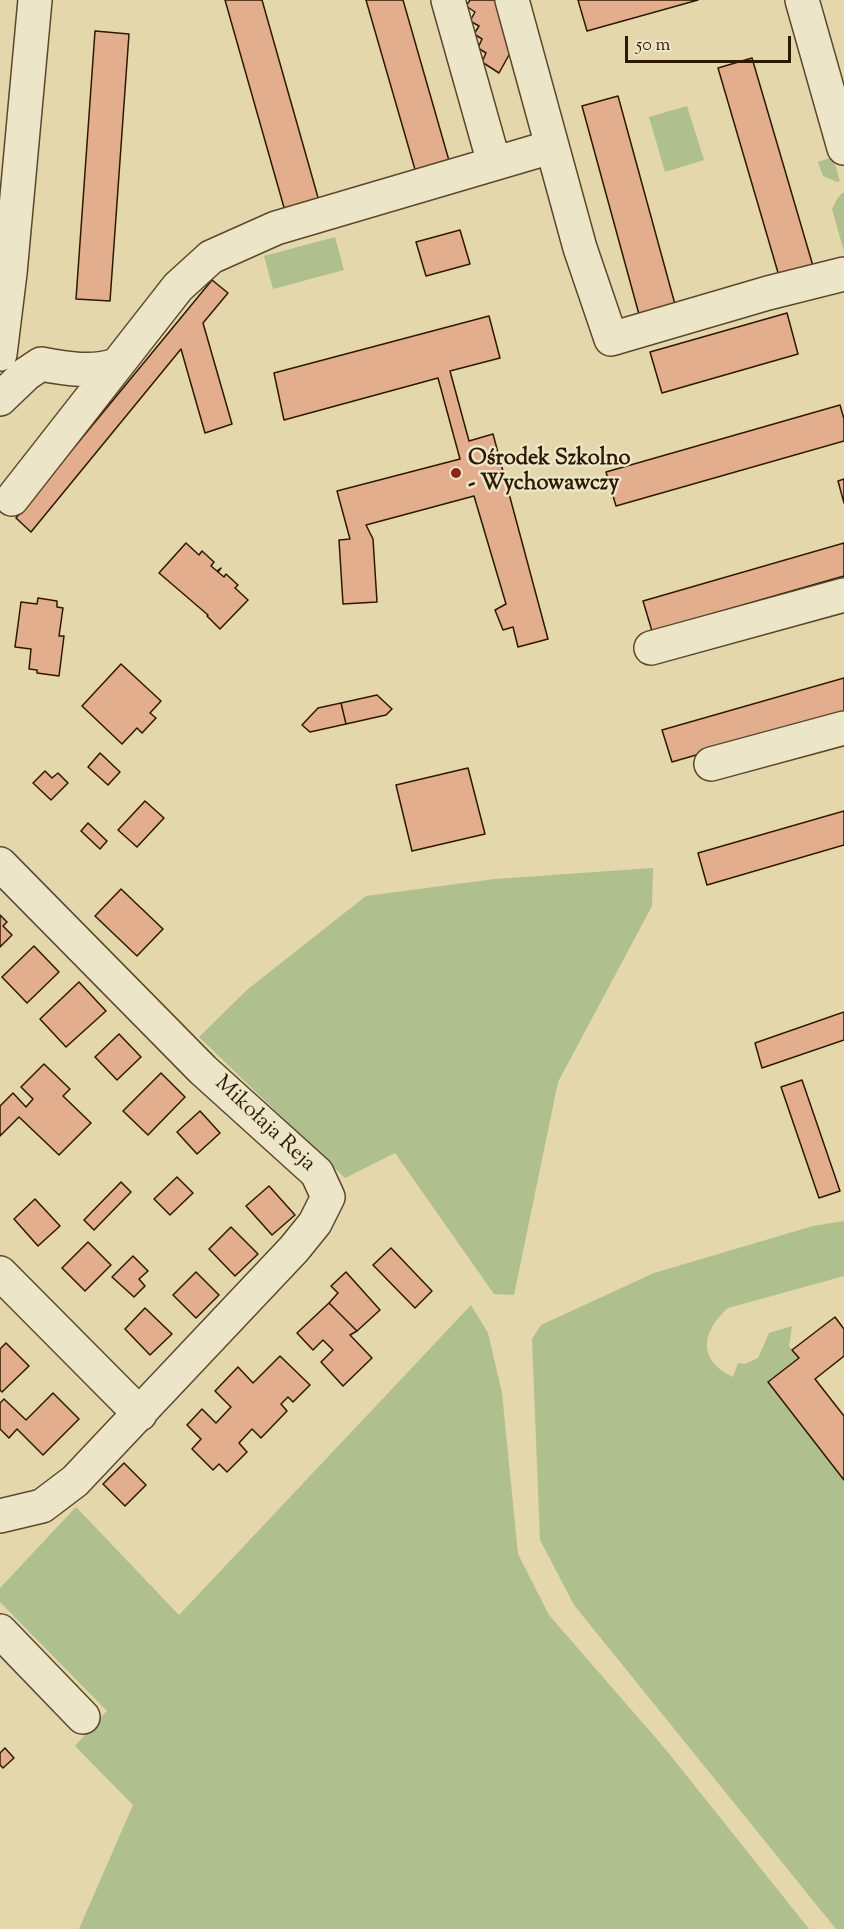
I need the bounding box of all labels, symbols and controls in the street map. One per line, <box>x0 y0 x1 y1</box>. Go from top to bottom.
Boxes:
scale bar <box>628 24 794 62</box>
text: 50 m <box>636 33 670 59</box>
place label: Ośrodek Szkolno - Wychowawczy <box>468 447 631 499</box>
marker: Ośrodek Szkolno - Wychowawczy <box>449 466 463 480</box>
street label: Mikołaja Reja <box>208 1072 320 1178</box>

